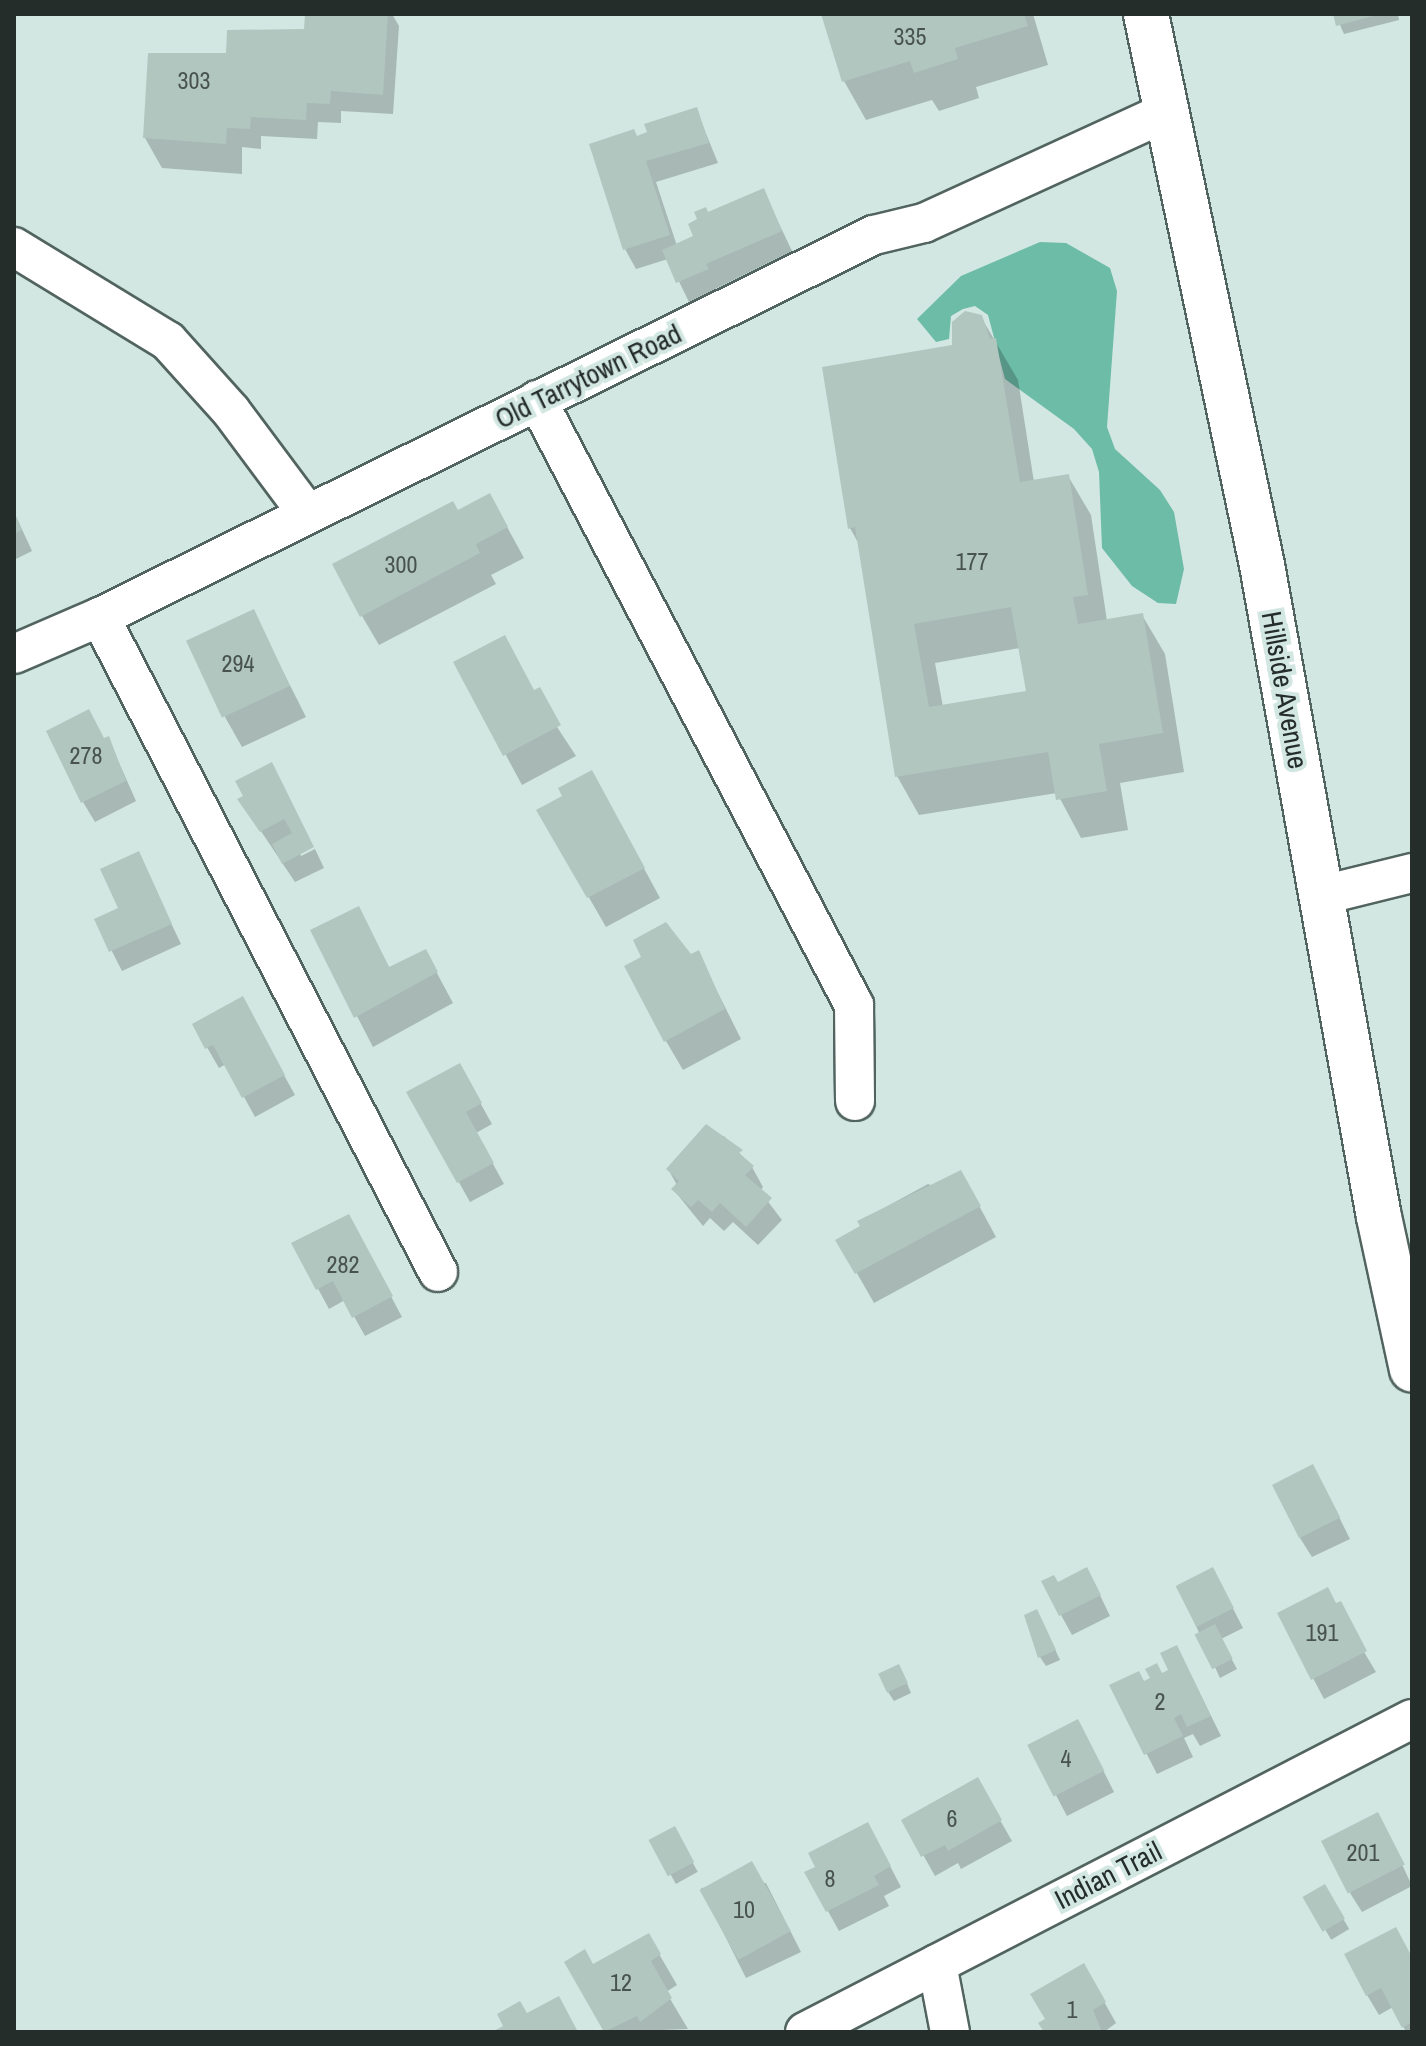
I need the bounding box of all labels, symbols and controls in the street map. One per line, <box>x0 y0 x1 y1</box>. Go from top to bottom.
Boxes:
house number: 335 <box>894 23 926 51</box>
house number: 303 <box>178 67 210 95</box>
street label: Old Tarrytown Road <box>489 316 687 436</box>
house number: 177 <box>956 548 988 576</box>
house number: 300 <box>385 551 417 579</box>
street label: Hillside Avenue <box>1255 608 1315 772</box>
house number: 294 <box>222 650 254 678</box>
house number: 278 <box>70 742 102 770</box>
house number: 282 <box>327 1251 359 1279</box>
house number: 191 <box>1306 1619 1338 1647</box>
house number: 2 <box>1155 1688 1165 1716</box>
house number: 4 <box>1061 1745 1071 1773</box>
house number: 6 <box>947 1805 957 1833</box>
street label: Indian Trail <box>1049 1834 1167 1916</box>
house number: 201 <box>1347 1839 1379 1867</box>
house number: 8 <box>825 1865 835 1893</box>
house number: 10 <box>733 1896 755 1924</box>
house number: 12 <box>610 1969 632 1997</box>
house number: 1 <box>1067 1996 1077 2024</box>

